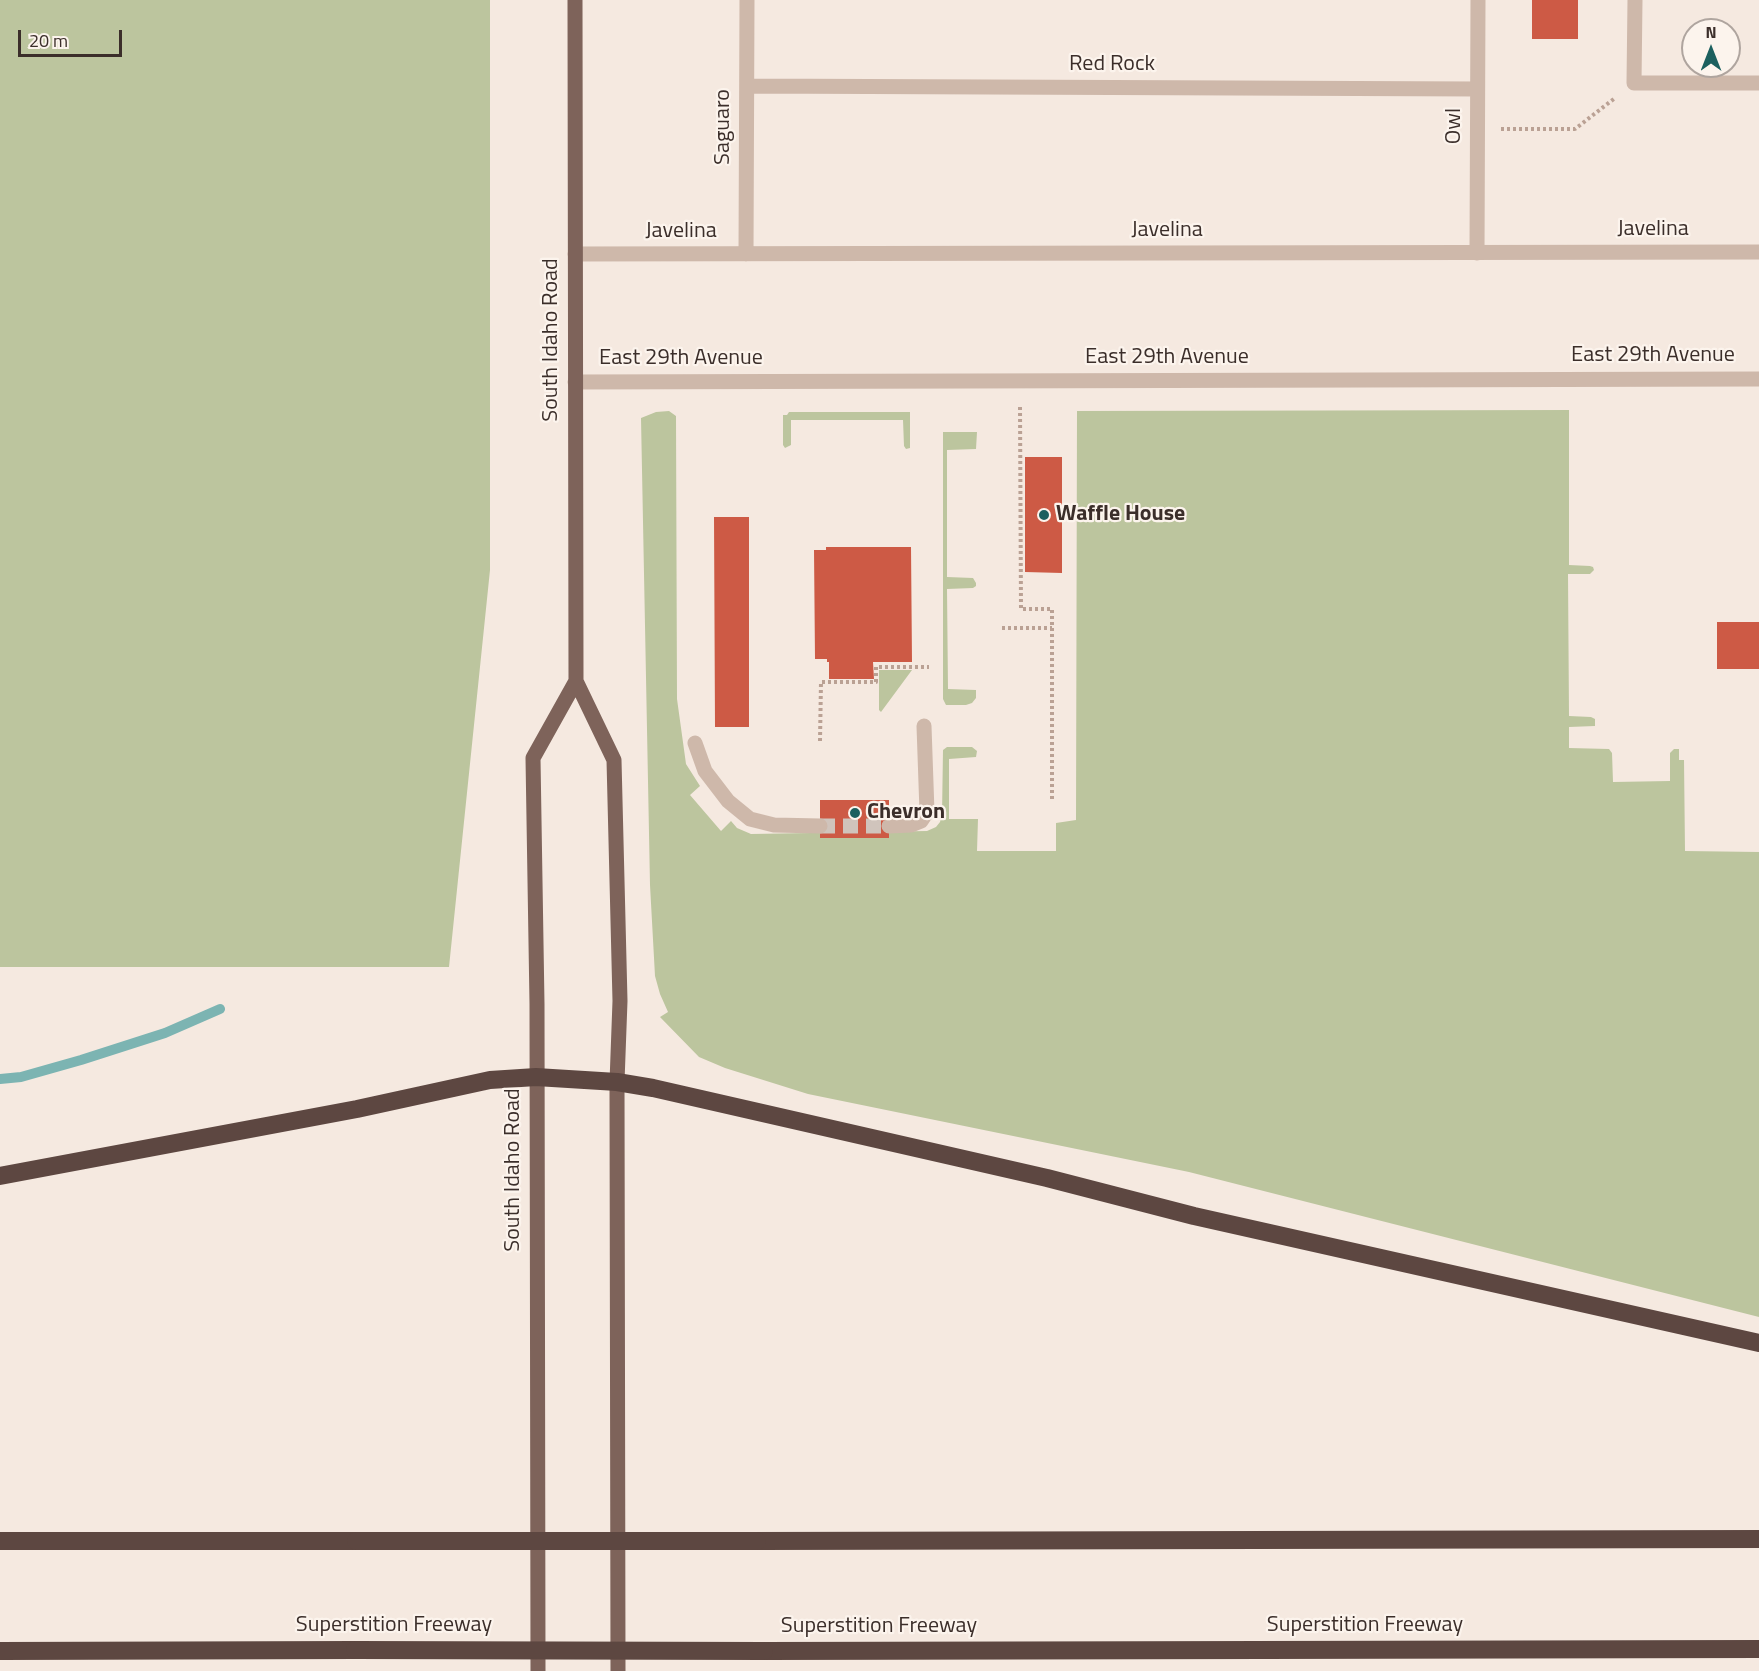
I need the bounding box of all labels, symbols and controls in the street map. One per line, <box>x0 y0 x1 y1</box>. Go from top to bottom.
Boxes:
scale bar <box>21 18 124 56</box>
north arrow <box>1681 18 1741 78</box>
text: N <box>1705 20 1717 44</box>
text: 20 m <box>29 27 68 54</box>
street label: Red Rock <box>1069 52 1155 78</box>
street label: Saguaro <box>711 89 737 165</box>
street label: Owl <box>1442 108 1468 144</box>
street label: Javelina <box>1617 217 1689 243</box>
street label: Javelina <box>1131 218 1203 244</box>
street label: Javelina <box>645 219 717 245</box>
street label: South Idaho Road <box>539 258 565 422</box>
street label: East 29th Avenue <box>1571 343 1735 369</box>
street label: East 29th Avenue <box>1085 345 1249 371</box>
street label: East 29th Avenue <box>599 346 763 372</box>
place label: Waffle House <box>1056 502 1185 528</box>
marker: Waffle House <box>1037 508 1051 522</box>
place label: Chevron <box>867 800 945 826</box>
marker: Chevron <box>848 806 862 820</box>
street label: South Idaho Road <box>501 1088 527 1252</box>
street label: Superstition Freeway <box>296 1613 492 1639</box>
street label: Superstition Freeway <box>1267 1613 1463 1639</box>
street label: Superstition Freeway <box>781 1614 977 1640</box>

